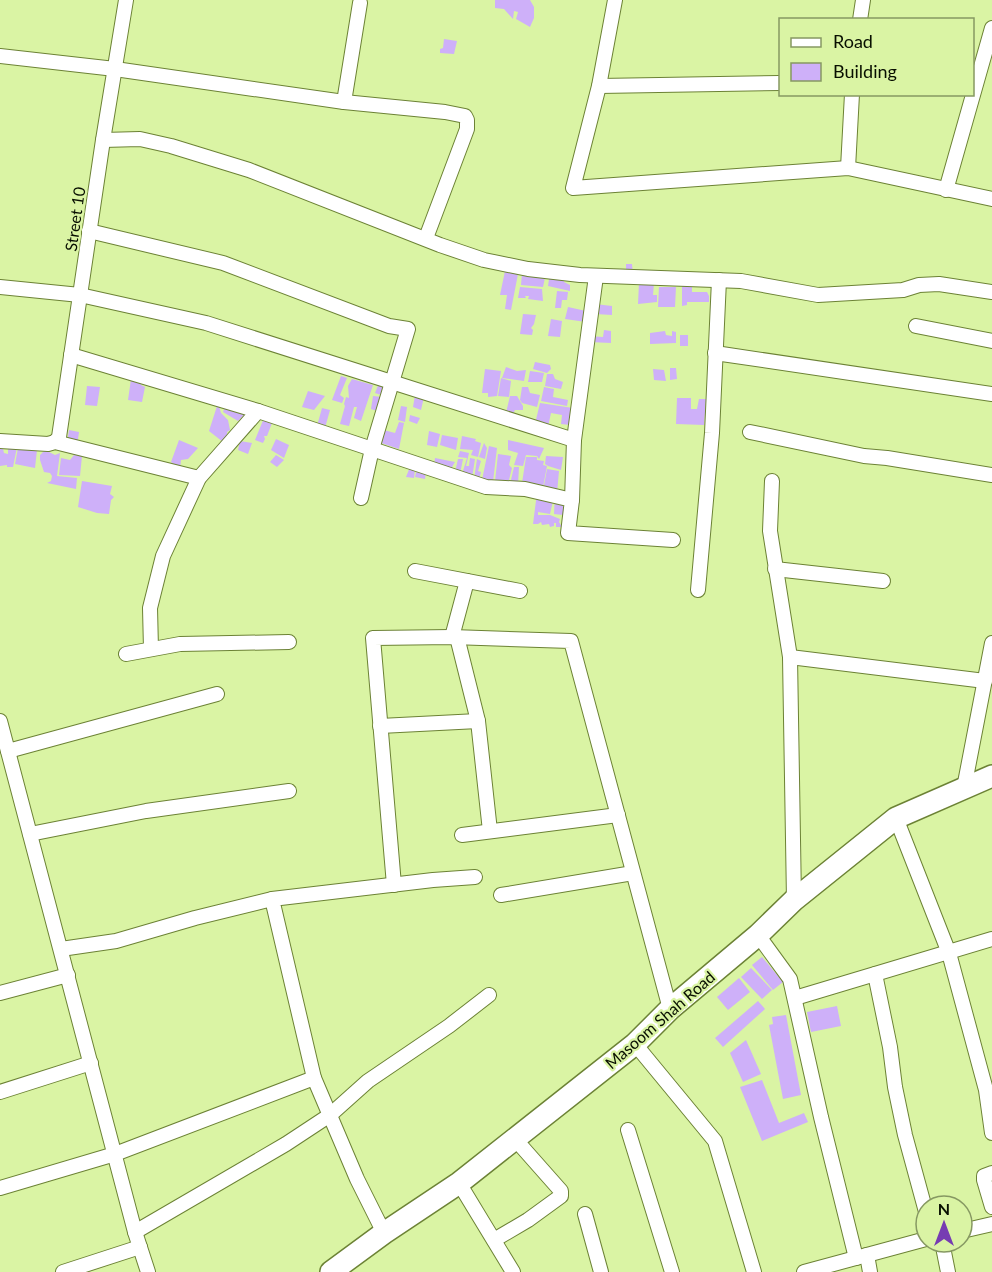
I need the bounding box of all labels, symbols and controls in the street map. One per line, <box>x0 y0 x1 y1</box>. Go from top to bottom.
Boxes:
legend <box>779 18 974 96</box>
text: Road <box>833 30 873 52</box>
text: Building <box>833 60 897 82</box>
street label: Street 10 <box>61 186 88 252</box>
street label: Masoom Shah Road <box>601 967 718 1072</box>
north arrow <box>914 1194 974 1254</box>
text: N <box>938 1199 950 1218</box>

